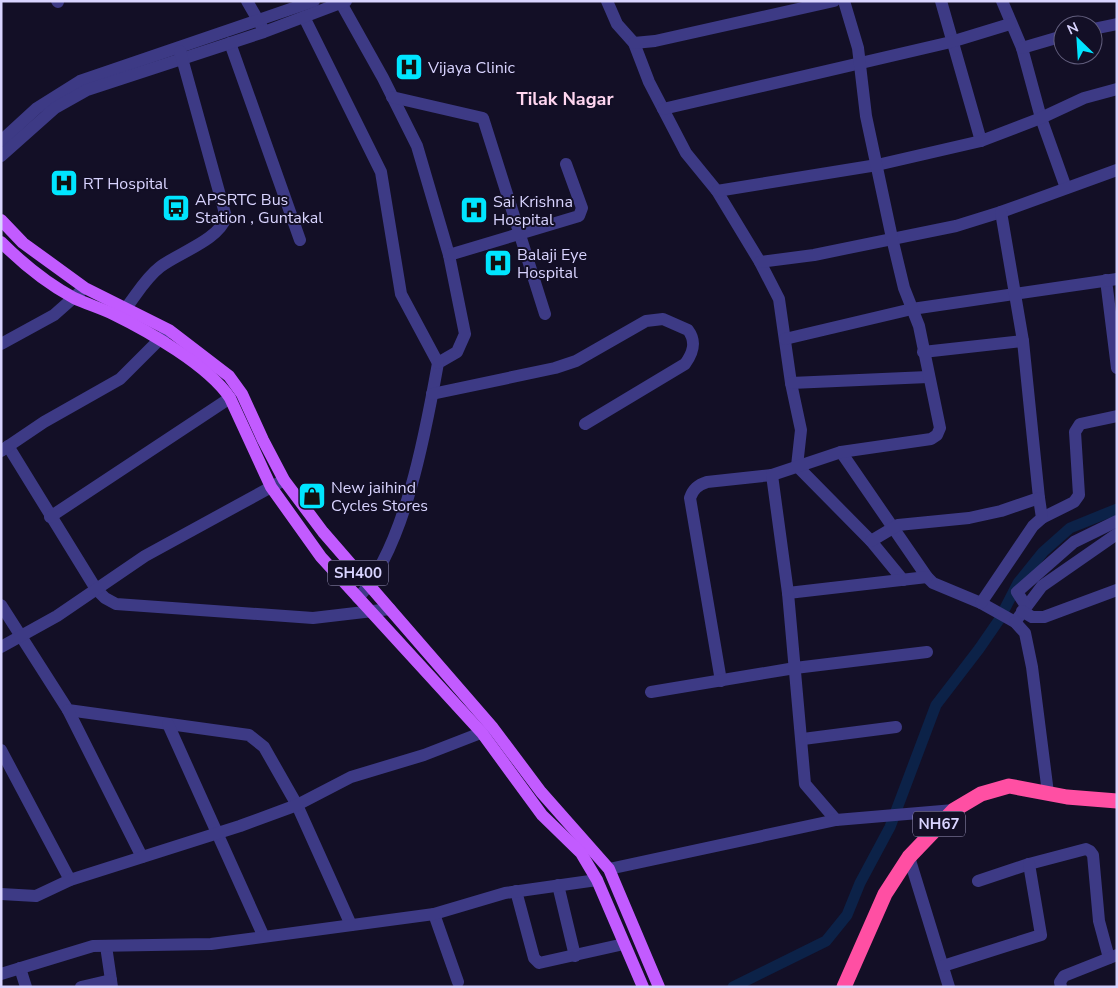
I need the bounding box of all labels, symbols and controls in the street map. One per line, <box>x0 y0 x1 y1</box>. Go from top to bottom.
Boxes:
north arrow <box>1053 15 1103 65</box>
text: N <box>1064 18 1081 39</box>
hospital icon: Vijaya Clinic <box>394 52 424 82</box>
place label: Vijaya Clinic <box>427 57 516 79</box>
district label: Tilak Nagar <box>517 87 613 111</box>
hospital icon: RT Hospital <box>49 168 79 198</box>
place label: RT Hospital <box>83 173 168 195</box>
place label: APSRTC Bus Station , Guntakal <box>195 189 323 229</box>
place label: Sai Krishna Hospital <box>493 191 573 231</box>
bus stop icon: APSRTC Bus Station , Guntakal <box>161 193 191 223</box>
hospital icon: Sai Krishna Hospital <box>459 195 489 225</box>
place label: Balaji Eye Hospital <box>517 244 587 284</box>
hospital icon: Balaji Eye Hospital <box>483 248 513 278</box>
place label: New jaihind Cycles Stores <box>331 477 428 517</box>
shop icon: New jaihind Cycles Stores <box>297 481 327 511</box>
road number: SH400 <box>328 560 388 586</box>
road number: NH67 <box>913 812 965 836</box>

